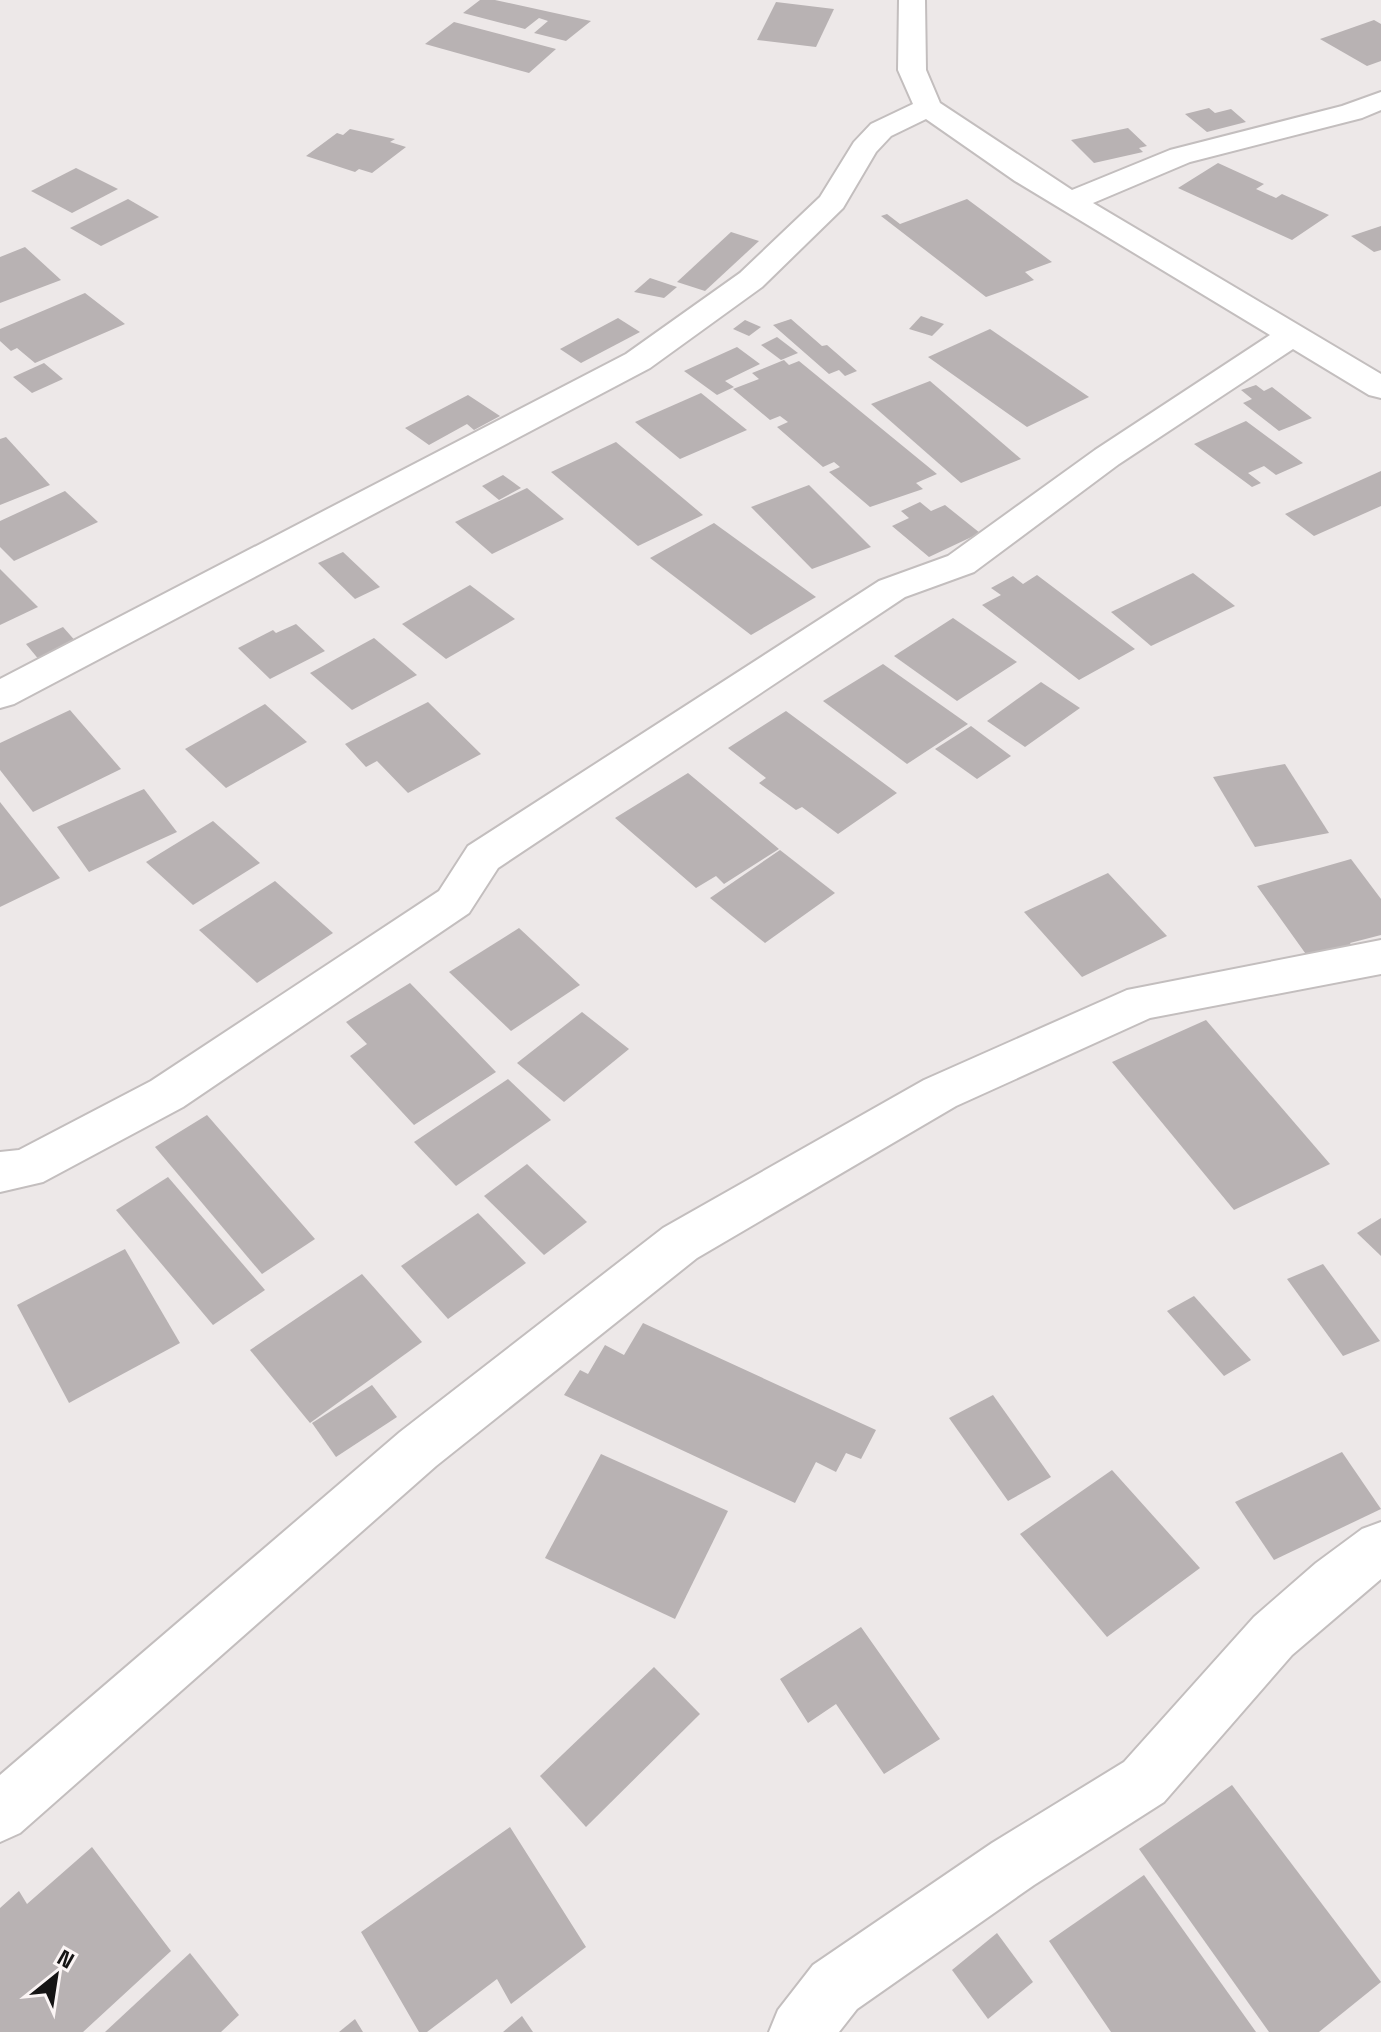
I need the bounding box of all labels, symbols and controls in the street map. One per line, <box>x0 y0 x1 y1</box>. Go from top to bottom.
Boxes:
north arrow <box>16 1936 96 2016</box>
text: N <box>53 1943 79 1974</box>

